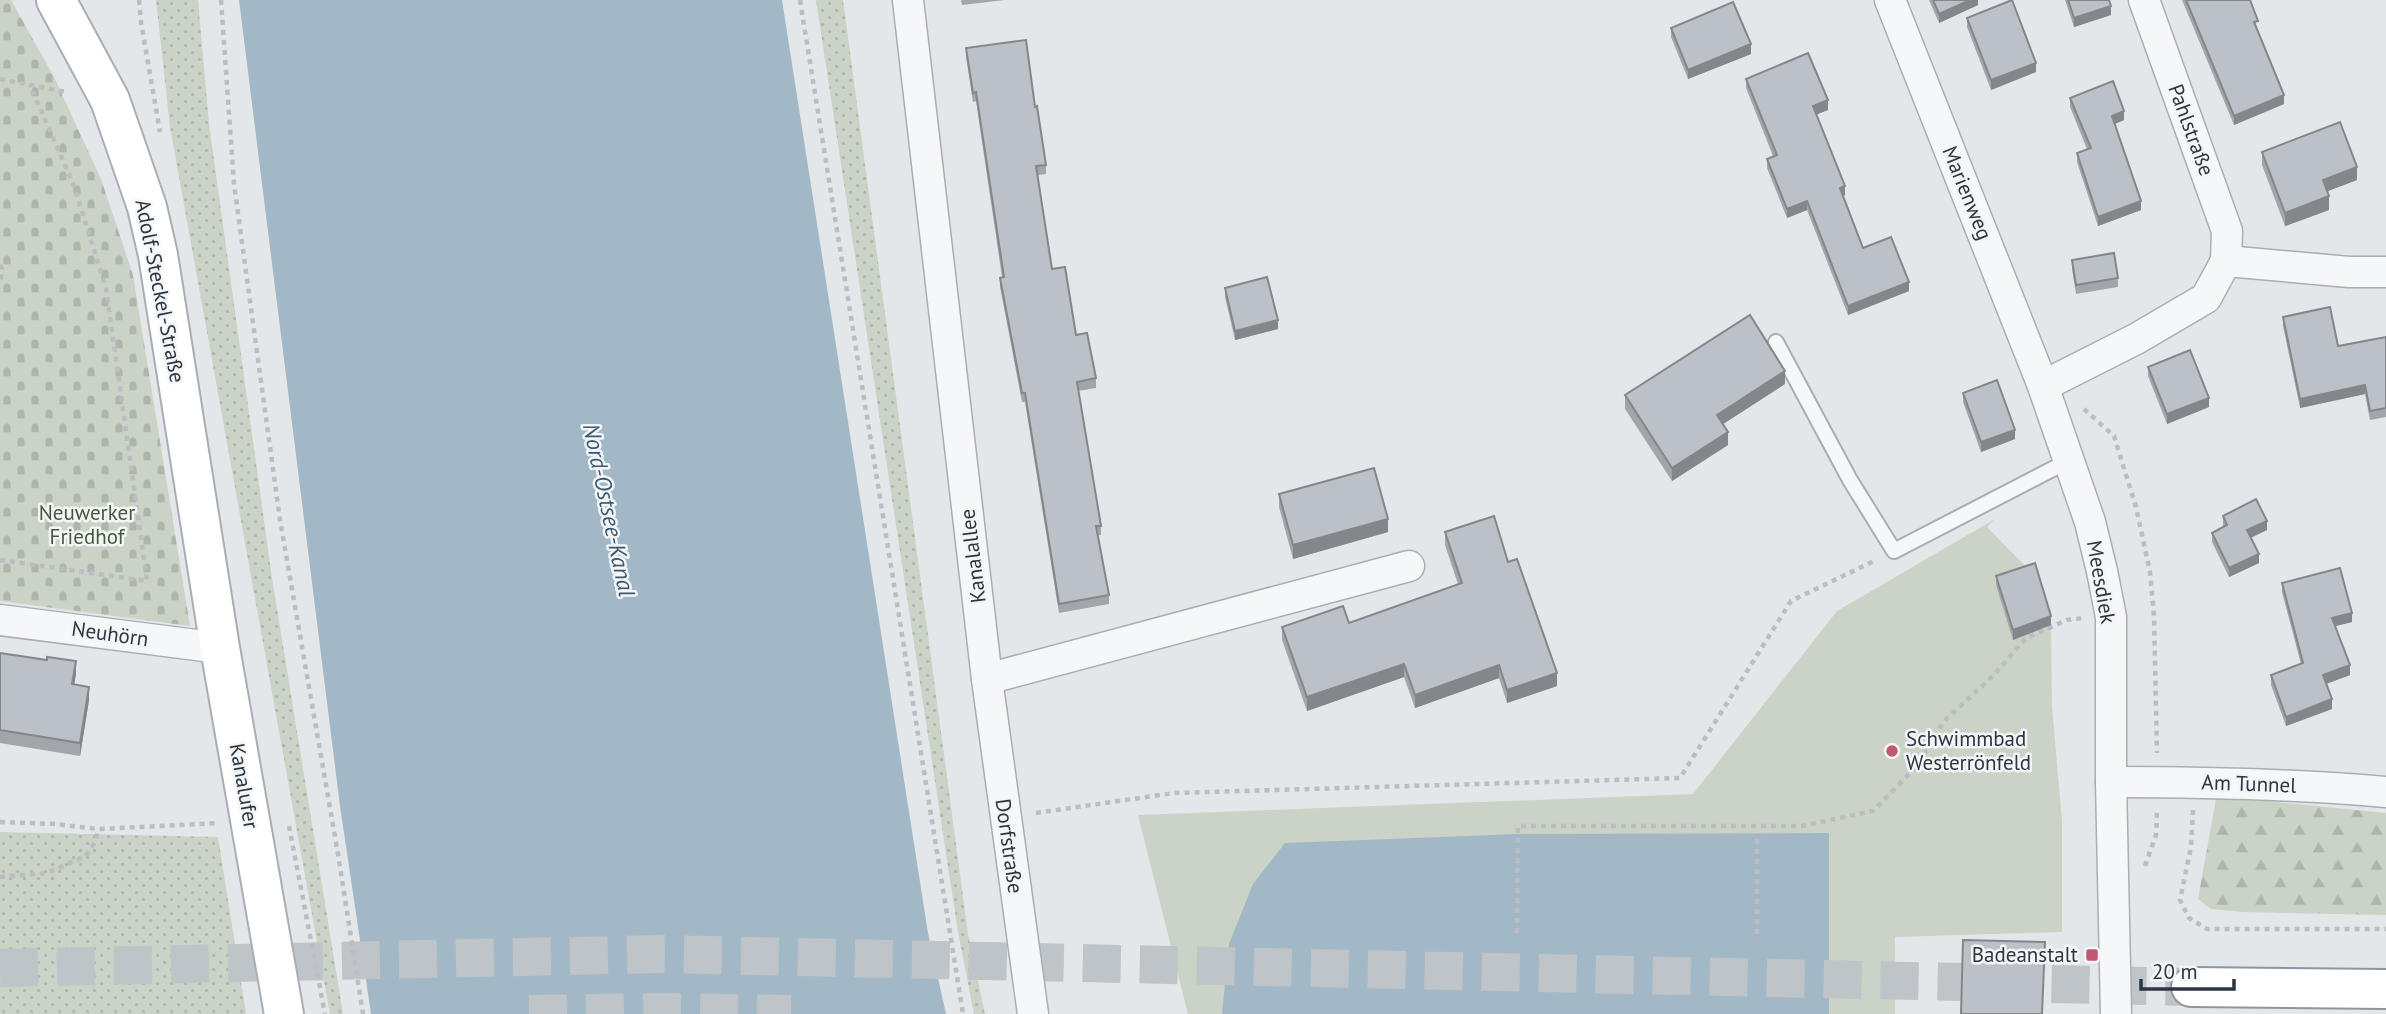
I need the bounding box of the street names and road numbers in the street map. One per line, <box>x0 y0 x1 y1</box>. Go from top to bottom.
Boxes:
street label: Pahlstraße <box>2162 80 2221 179</box>
street label: Marienweg <box>1936 142 1999 244</box>
street label: Adolf-Steckel-Straße <box>129 197 192 385</box>
street label: Kanalallee <box>953 508 992 605</box>
street label: Meesdiek <box>2081 538 2122 626</box>
street label: Neuhörn <box>70 615 150 652</box>
street label: Kanalufer <box>224 741 265 831</box>
street label: Am Tunnel <box>2201 768 2297 799</box>
street label: Dorfstraße <box>989 797 1030 895</box>

